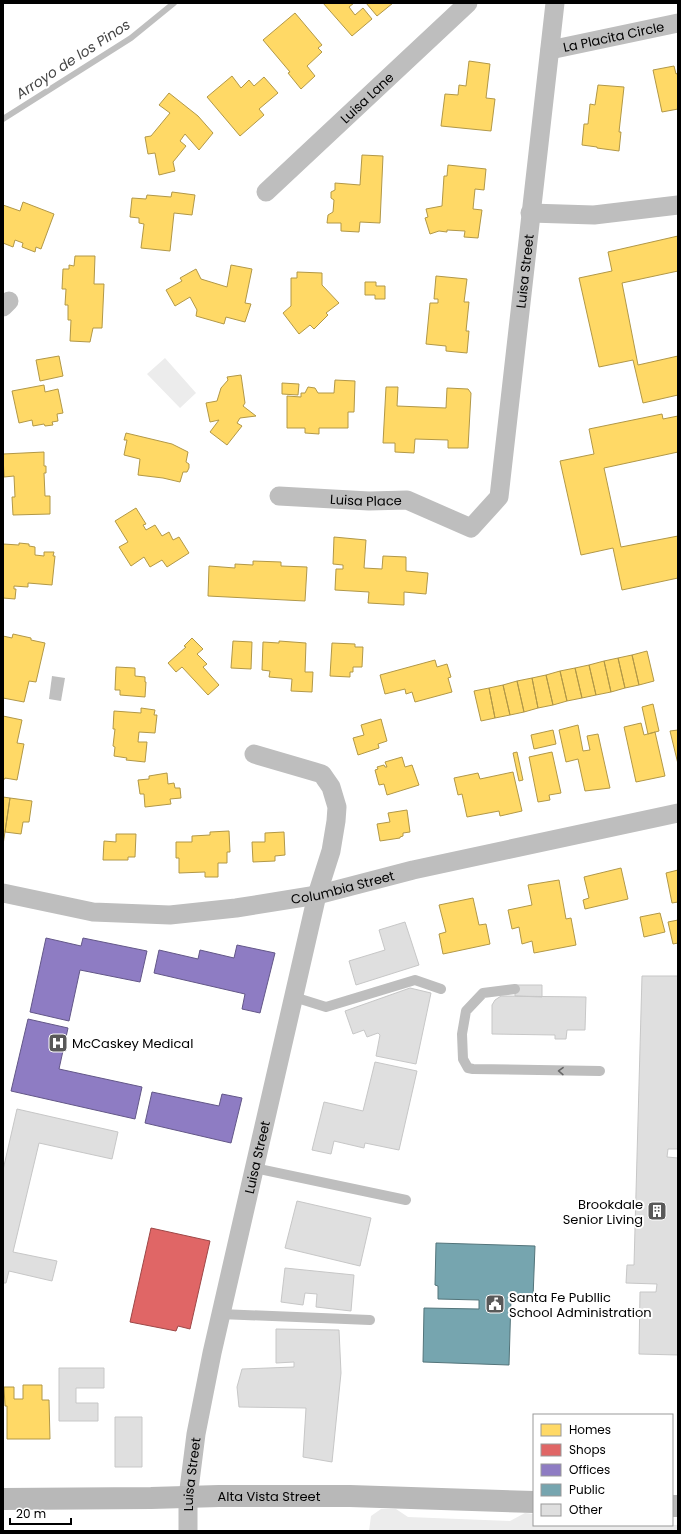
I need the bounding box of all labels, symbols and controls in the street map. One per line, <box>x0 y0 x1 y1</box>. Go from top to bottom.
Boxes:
water label: Arroyo de los Pinos <box>11 14 134 104</box>
street label: La Placita Circle <box>561 17 666 57</box>
street label: Luisa Lane <box>336 68 398 128</box>
street label: Luisa Street <box>511 233 539 309</box>
street label: Luisa Place <box>329 490 402 511</box>
street label: Columbia Street <box>290 866 397 909</box>
hospital icon: McCaskey Medical <box>47 1032 69 1054</box>
place label: McCaskey Medical <box>72 1034 193 1053</box>
one-way arrow <box>558 1067 564 1075</box>
street label: Luisa Street <box>240 1119 275 1196</box>
place label: Brookdale Senior Living <box>563 1195 643 1229</box>
building icon: Brookdale Senior Living <box>646 1200 668 1222</box>
place label: Santa Fe Publlic School Administration <box>509 1288 652 1322</box>
public building icon: Santa Fe Publlic School Administration <box>484 1293 506 1315</box>
legend <box>533 1414 673 1526</box>
text: Homes <box>569 1421 611 1438</box>
street label: Luisa Street <box>179 1436 206 1511</box>
text: Shops <box>569 1441 606 1458</box>
text: Offices <box>569 1461 610 1478</box>
text: Public <box>569 1481 605 1498</box>
street label: Alta Vista Street <box>218 1487 321 1506</box>
scale bar <box>10 1500 71 1526</box>
text: Other <box>569 1501 603 1518</box>
text: 20 m <box>16 1505 46 1522</box>

